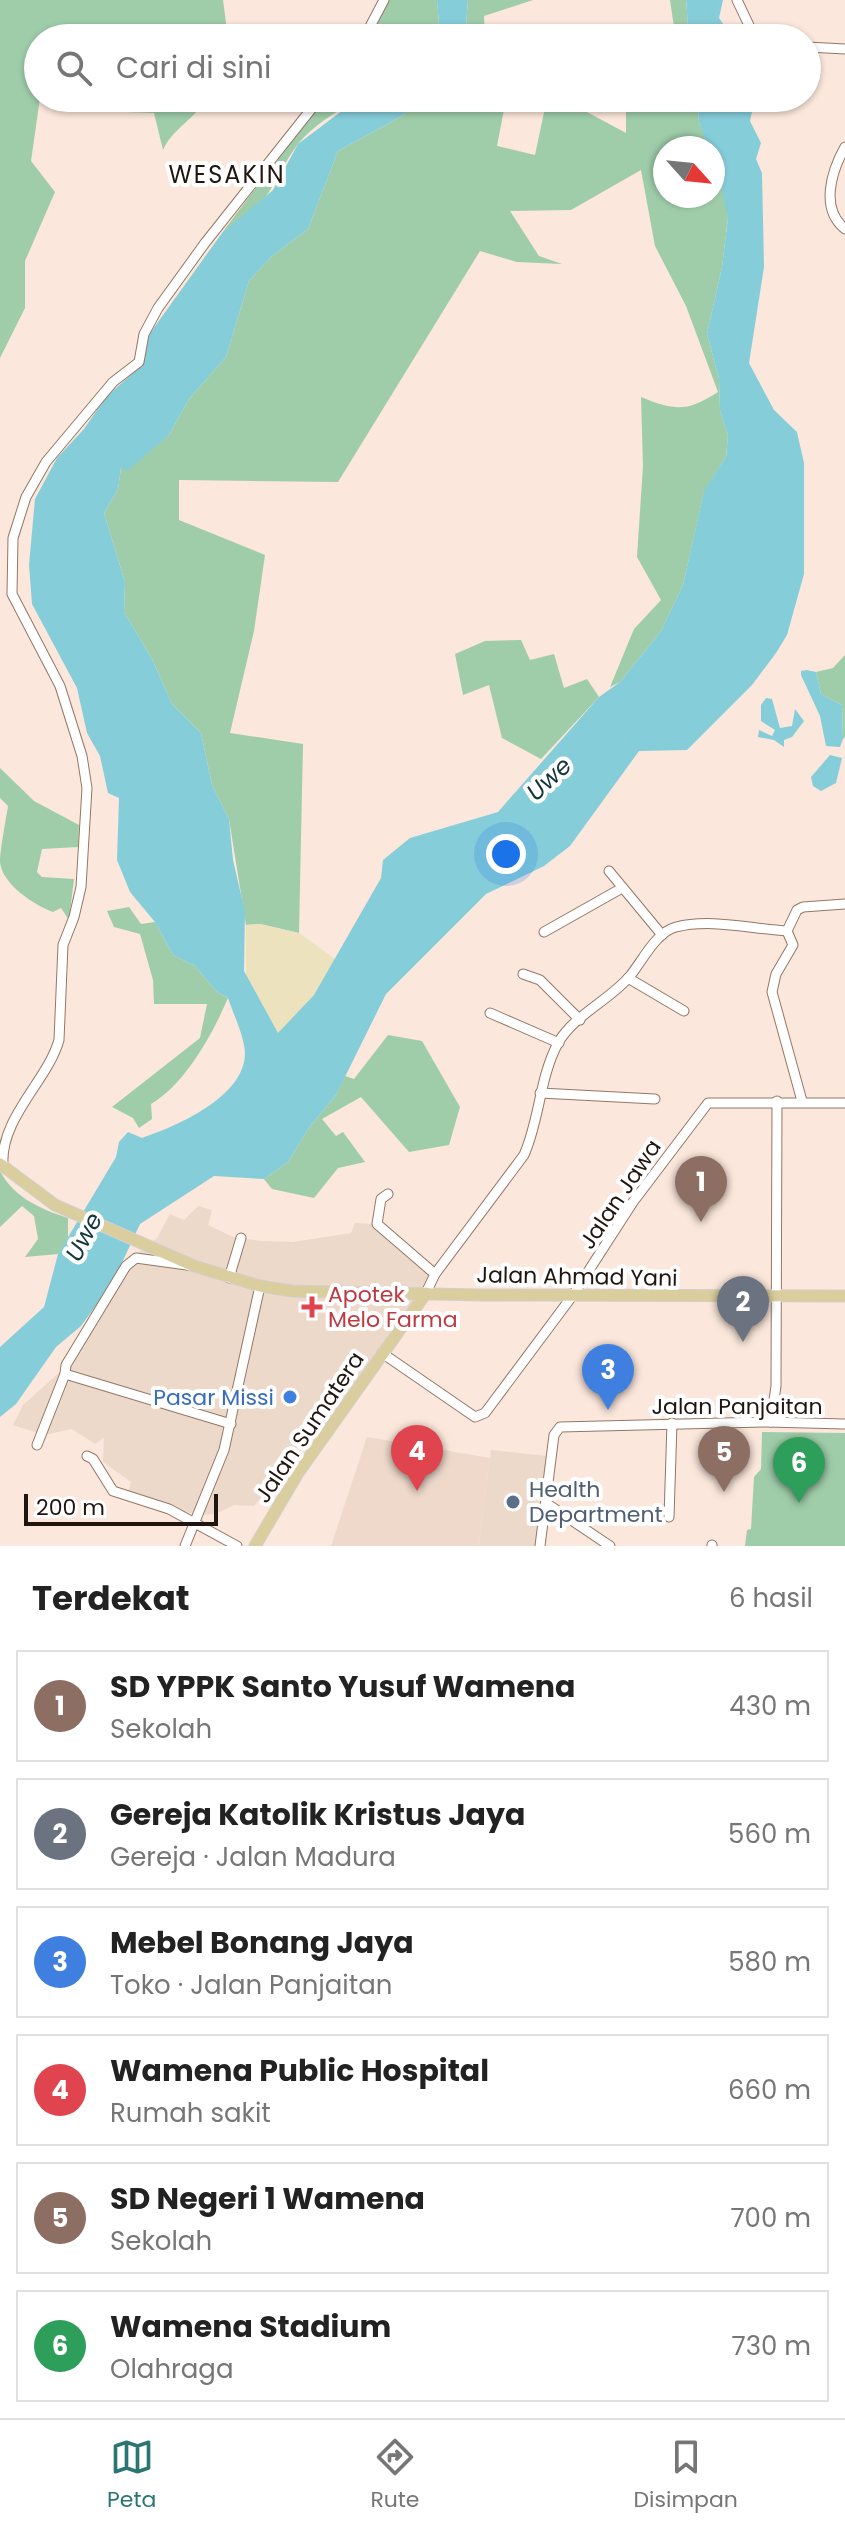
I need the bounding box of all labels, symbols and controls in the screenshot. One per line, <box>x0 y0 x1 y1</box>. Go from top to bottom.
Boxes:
search box <box>24 24 821 112</box>
icon: search <box>52 46 96 90</box>
text: Cari di sini <box>116 46 271 89</box>
north arrow <box>653 136 725 208</box>
district label: WESAKIN <box>168 158 286 191</box>
water label: Uwe <box>519 749 579 808</box>
your location <box>486 834 526 874</box>
street label: Jalan Jawa <box>572 1133 669 1255</box>
pin: 1 <box>675 1156 727 1222</box>
water label: Uwe <box>57 1207 110 1267</box>
street label: Jalan Ahmad Yani <box>476 1259 678 1294</box>
pin: 2 <box>717 1276 769 1342</box>
place label: Apotek Melo Farma <box>328 1279 458 1335</box>
marker: Apotek Melo Farma <box>303 1298 321 1316</box>
pin: 3 <box>582 1344 634 1410</box>
street label: Jalan Sumatera <box>247 1346 371 1509</box>
place label: Pasar Missi <box>153 1382 274 1413</box>
marker: Pasar Missi <box>281 1388 299 1406</box>
street label: Jalan Panjaitan <box>651 1391 823 1422</box>
pin: 4 <box>391 1425 443 1491</box>
pin: 5 <box>698 1426 750 1492</box>
pin: 6 <box>773 1437 825 1503</box>
place label: Health Department <box>529 1474 663 1530</box>
scale bar <box>24 1490 218 1526</box>
text: 200 m <box>36 1492 105 1523</box>
marker: Health Department <box>504 1493 522 1511</box>
text: Terdekat <box>32 1574 190 1622</box>
text: 6 hasil <box>729 1580 813 1616</box>
text: SD YPPK Santo Yusuf Wamena <box>110 1665 575 1708</box>
text: 1 <box>55 1688 65 1724</box>
text: 430 m <box>729 1688 811 1724</box>
text: Sekolah <box>110 1711 212 1747</box>
text: Gereja Katolik Kristus Jaya <box>110 1793 525 1836</box>
text: 2 <box>53 1816 67 1852</box>
text: 560 m <box>728 1816 811 1852</box>
text: Gereja · Jalan Madura <box>110 1839 396 1875</box>
text: Mebel Bonang Jaya <box>110 1921 414 1964</box>
text: 3 <box>52 1944 68 1980</box>
text: 580 m <box>728 1944 811 1980</box>
text: Toko · Jalan Panjaitan <box>110 1967 392 2003</box>
text: Wamena Public Hospital <box>110 2049 489 2092</box>
text: 4 <box>51 2072 69 2108</box>
text: 660 m <box>728 2072 811 2108</box>
text: Rumah sakit <box>110 2095 271 2131</box>
text: SD Negeri 1 Wamena <box>110 2177 425 2220</box>
text: 5 <box>52 2200 68 2236</box>
text: 700 m <box>730 2200 811 2236</box>
text: Sekolah <box>110 2223 212 2259</box>
text: Wamena Stadium <box>110 2305 391 2348</box>
text: 6 <box>52 2328 68 2364</box>
text: 730 m <box>731 2328 811 2364</box>
text: Olahraga <box>110 2351 233 2387</box>
tab: Peta <box>107 2435 156 2516</box>
tab: Rute <box>370 2435 419 2516</box>
tab: Disimpan <box>634 2435 738 2516</box>

